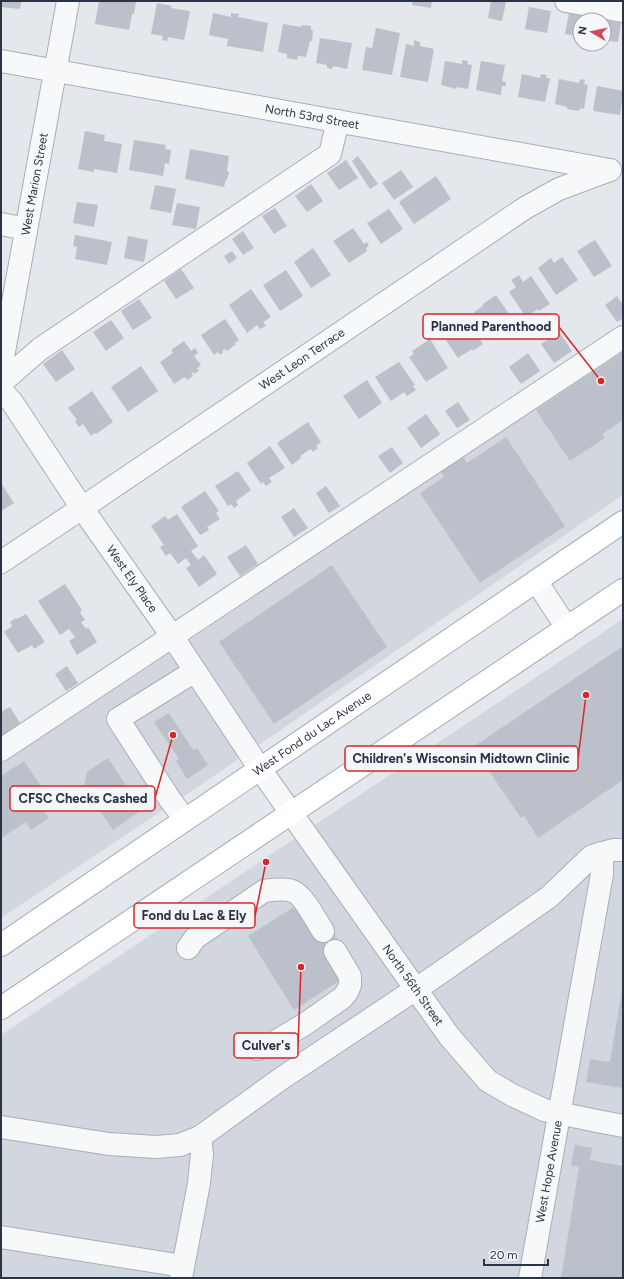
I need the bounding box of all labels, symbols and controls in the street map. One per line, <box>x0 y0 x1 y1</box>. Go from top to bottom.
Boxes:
north arrow <box>572 12 612 52</box>
text: N <box>576 25 590 36</box>
street label: North 53rd Street <box>264 101 361 132</box>
street label: West Marion Street <box>18 131 51 237</box>
callout: Planned Parenthood <box>423 314 559 339</box>
text: Planned Parenthood <box>431 319 551 334</box>
street label: West Leon Terrace <box>257 325 348 393</box>
street label: West Ely Place <box>104 543 160 615</box>
street label: West Fond du Lac Avenue <box>250 688 374 779</box>
callout: Children's Wisconsin Midtown Clinic <box>345 746 578 771</box>
text: Children's Wisconsin Midtown Clinic <box>352 751 570 766</box>
callout: CFSC Checks Cashed <box>10 786 155 811</box>
text: CFSC Checks Cashed <box>18 791 148 806</box>
callout: Fond du Lac & Ely <box>134 903 255 928</box>
text: Fond du Lac & Ely <box>141 908 247 923</box>
street label: North 56th Street <box>379 942 447 1029</box>
callout: Culver's <box>234 1033 298 1058</box>
text: Culver's <box>242 1038 290 1053</box>
street label: West Hope Avenue <box>533 1119 565 1224</box>
scale bar <box>484 1241 548 1267</box>
text: 20 m <box>490 1248 518 1262</box>

